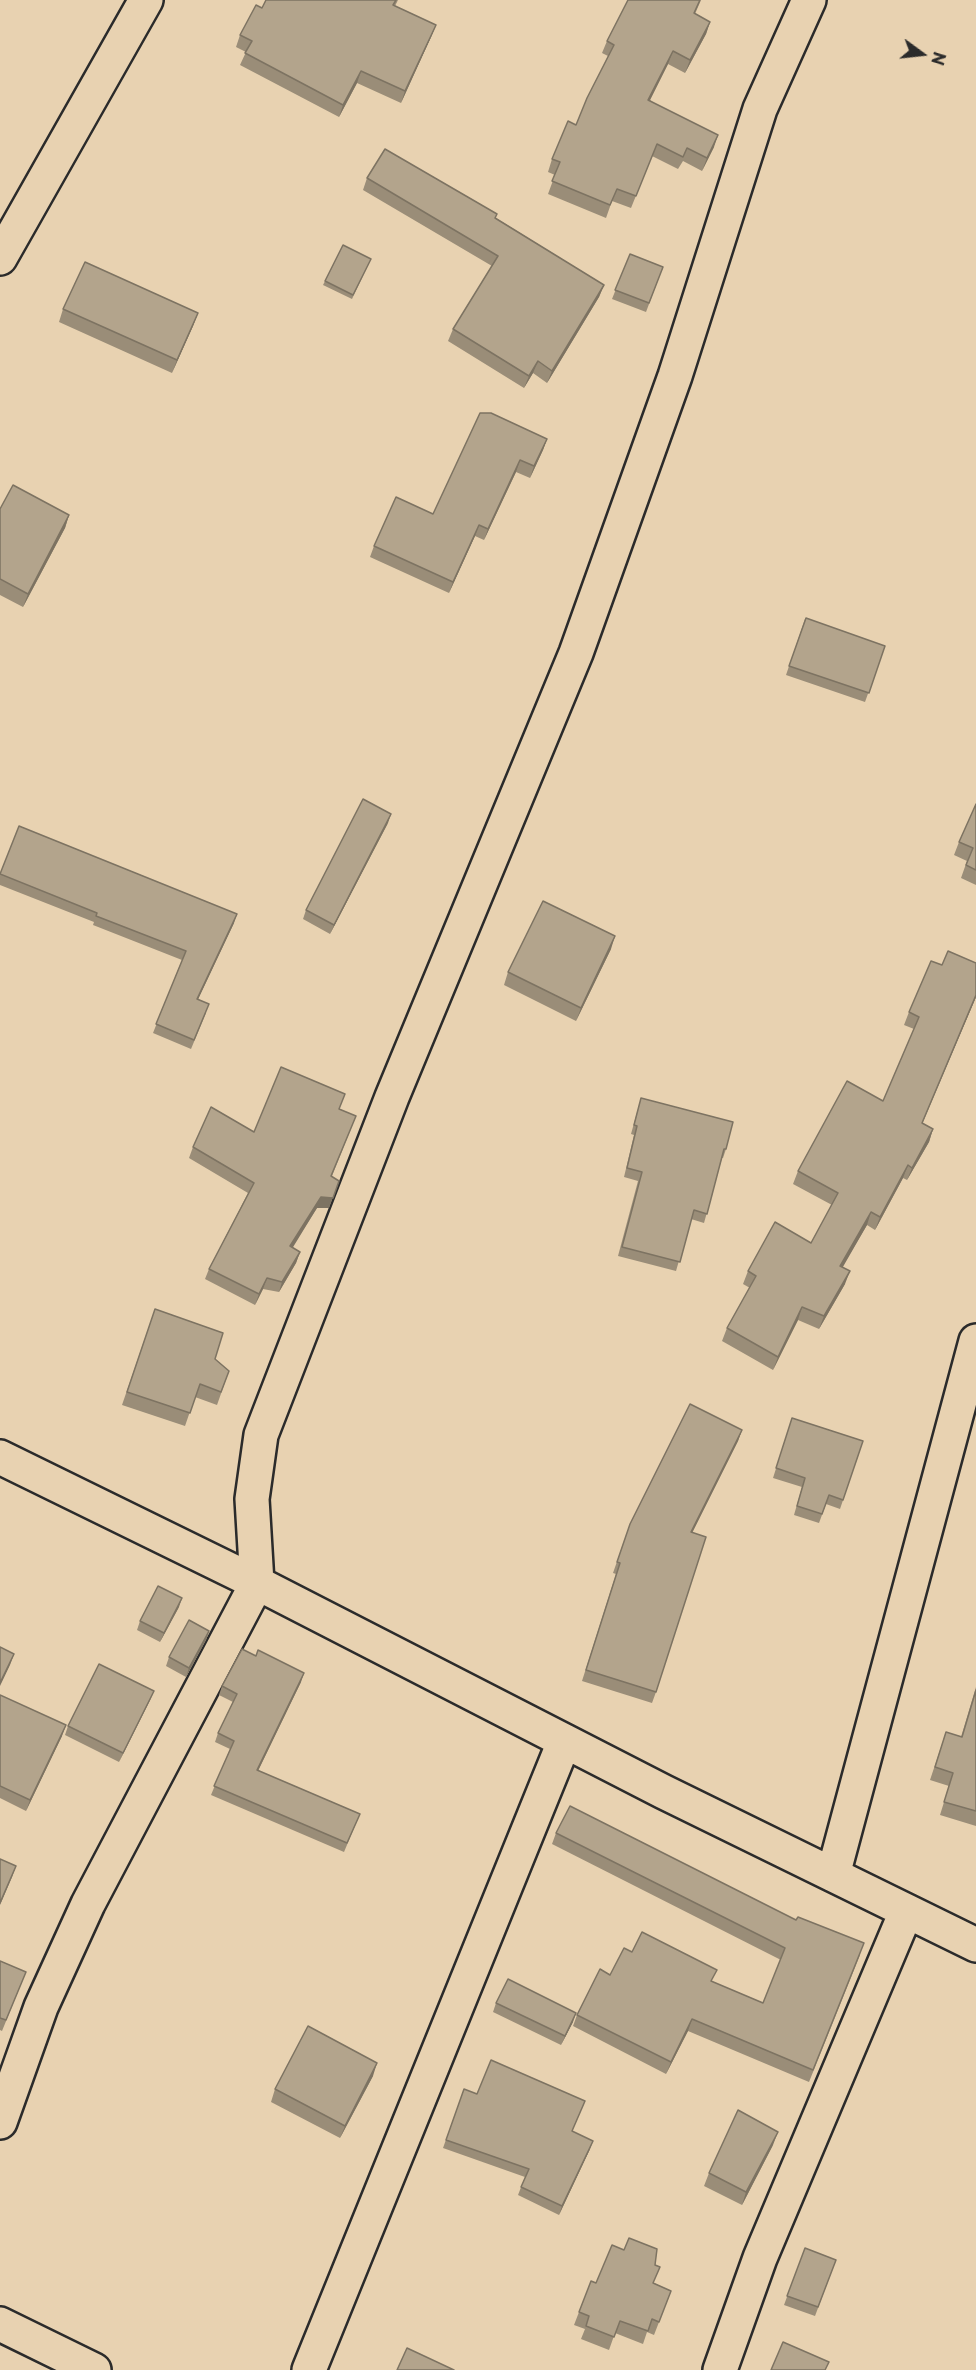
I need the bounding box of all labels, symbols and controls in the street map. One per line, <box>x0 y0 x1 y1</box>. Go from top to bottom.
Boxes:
north arrow <box>892 24 952 84</box>
text: N <box>926 49 953 68</box>

